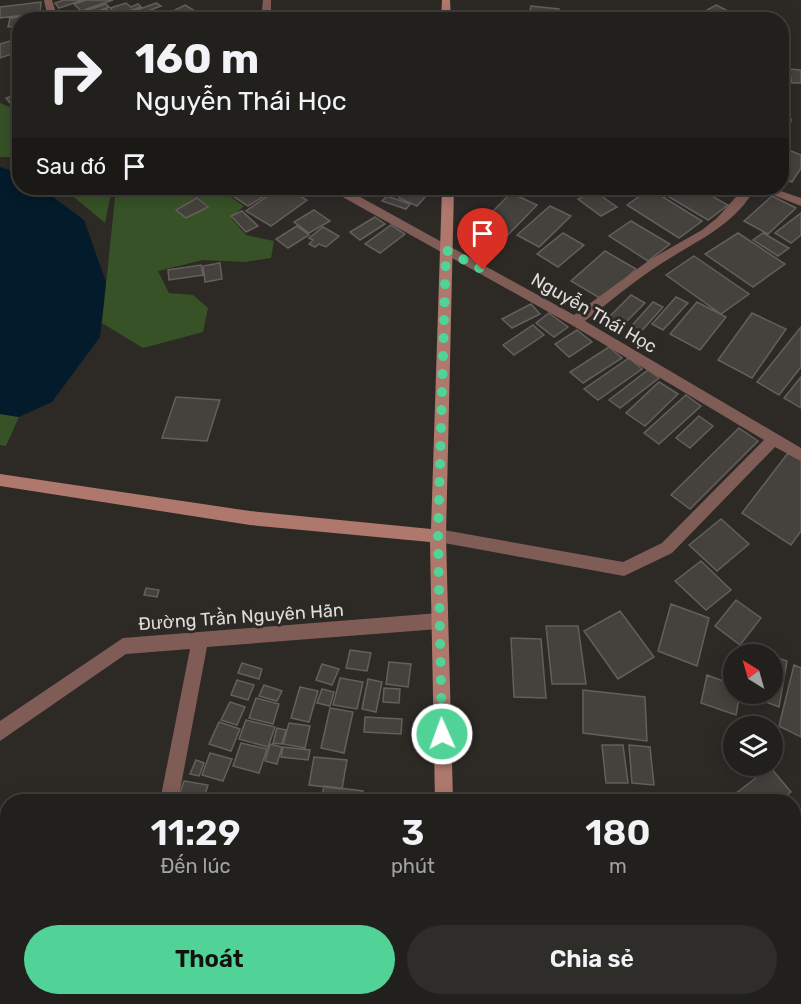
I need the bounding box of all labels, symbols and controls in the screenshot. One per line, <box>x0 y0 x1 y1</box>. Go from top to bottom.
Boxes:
text: 160 m <box>135 34 259 84</box>
icon: right <box>36 36 114 114</box>
text: Nguyễn Thái Học <box>135 85 347 117</box>
icon: arrive <box>118 150 151 183</box>
text: Sau đó <box>36 153 106 180</box>
pin <box>457 208 508 270</box>
icon: arrive <box>466 217 499 250</box>
street label: Nguyễn Thái Học <box>527 267 661 358</box>
street label: Đường Trần Nguyên Hãn <box>138 598 344 635</box>
north arrow <box>723 644 783 704</box>
map controls <box>723 644 783 776</box>
position arrow <box>410 702 474 766</box>
button: layers <box>723 716 783 776</box>
text: 11:29 <box>150 811 241 854</box>
text: 3 <box>401 811 425 854</box>
text: 180 <box>585 811 651 854</box>
text: Đến lúc <box>160 854 231 878</box>
text: phút <box>391 854 435 878</box>
text: m <box>609 854 627 878</box>
button: Thoát <box>24 925 395 994</box>
button: Chia sẻ <box>407 925 777 994</box>

